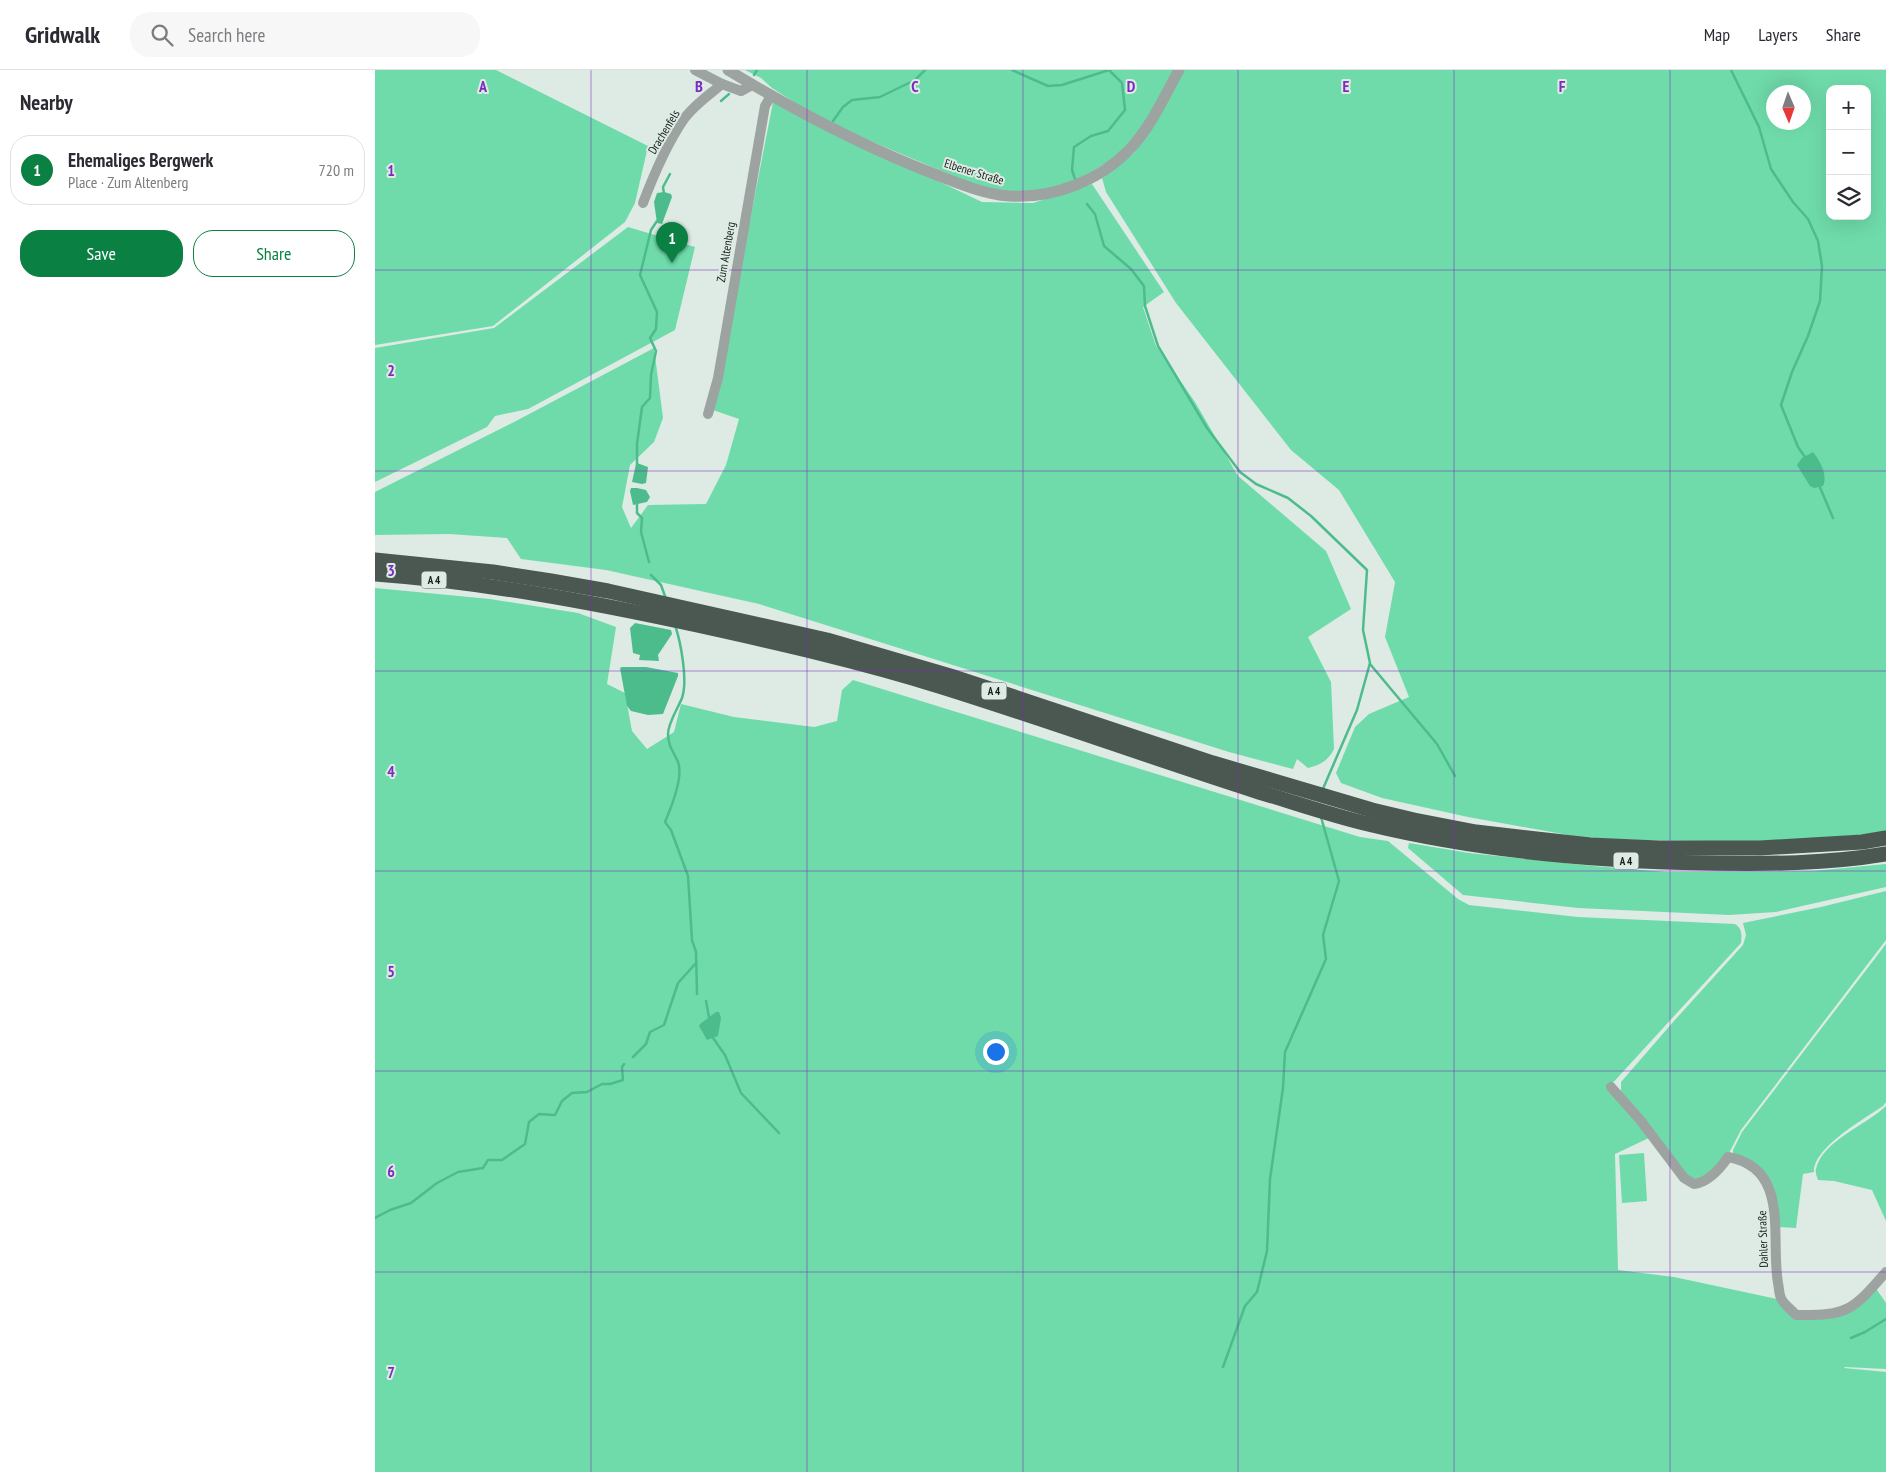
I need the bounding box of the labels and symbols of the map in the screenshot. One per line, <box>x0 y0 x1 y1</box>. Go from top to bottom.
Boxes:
text: A <box>478 76 488 96</box>
text: B <box>695 76 703 96</box>
text: C <box>911 76 919 96</box>
text: D <box>1127 76 1136 96</box>
text: E <box>1343 76 1350 96</box>
text: F <box>1559 76 1566 96</box>
north arrow <box>1766 85 1811 130</box>
street label: Drachenfels <box>645 107 683 157</box>
street label: Elbener Straße <box>943 155 1006 188</box>
text: 1 <box>387 160 395 180</box>
street label: Zum Altenberg <box>713 221 738 283</box>
pin: 1 <box>656 222 688 263</box>
text: 2 <box>387 360 395 380</box>
text: 3 <box>387 560 395 580</box>
road number: A 4 <box>421 572 447 588</box>
road number: A 4 <box>981 682 1007 700</box>
text: 4 <box>387 761 395 781</box>
road number: A 4 <box>1613 852 1639 869</box>
text: 5 <box>387 961 395 981</box>
your location <box>983 1039 1009 1065</box>
text: 6 <box>387 1161 395 1181</box>
street label: Dahler Straße <box>1754 1210 1771 1268</box>
text: 7 <box>387 1362 395 1382</box>

